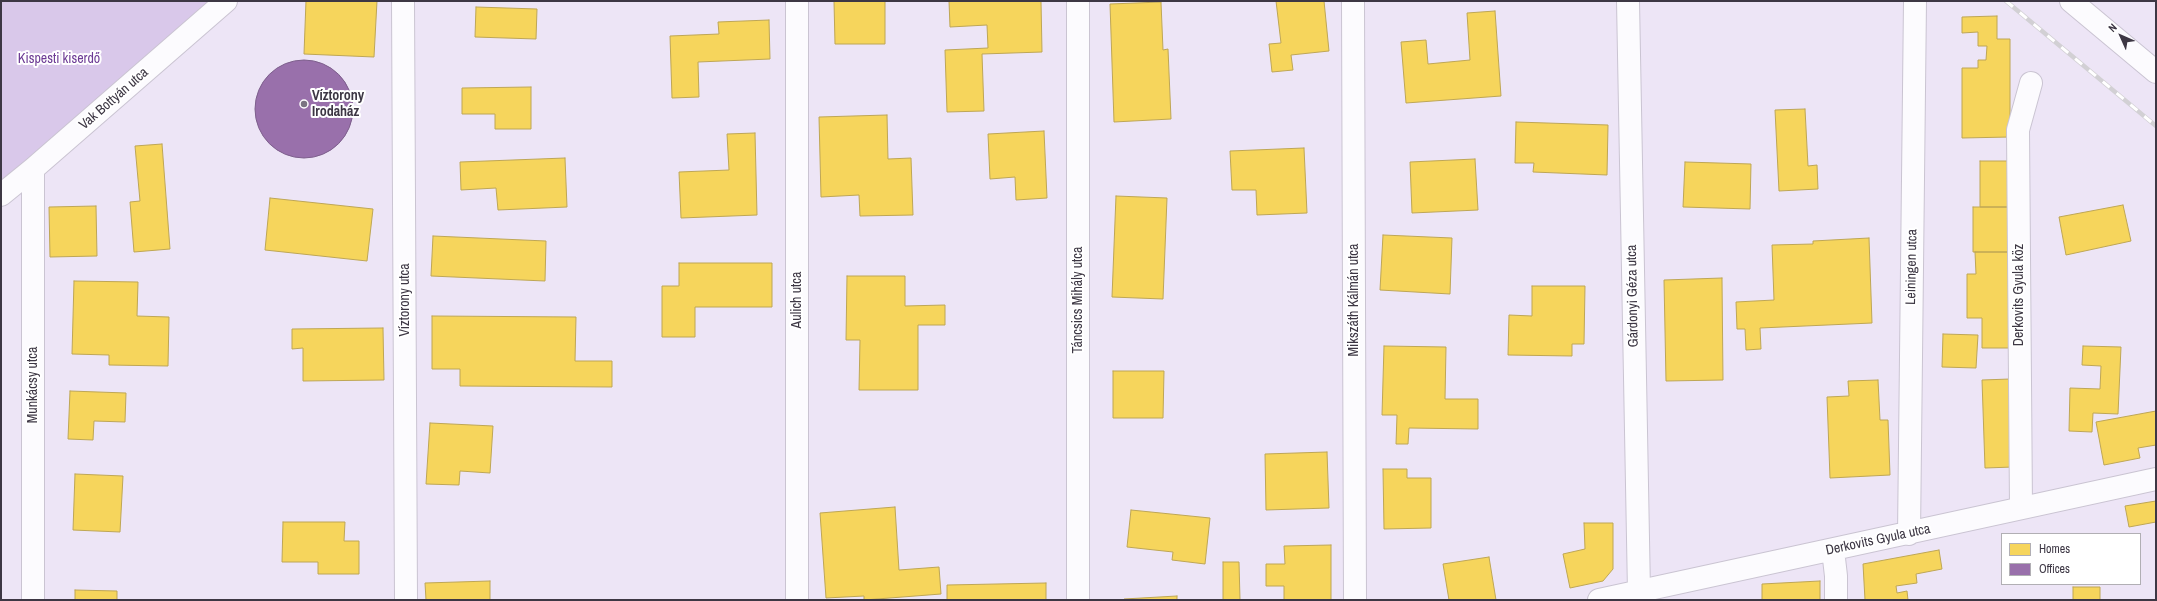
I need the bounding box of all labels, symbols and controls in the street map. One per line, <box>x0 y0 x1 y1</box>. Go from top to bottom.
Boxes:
north arrow <box>2101 16 2141 56</box>
text: N <box>2105 20 2120 35</box>
park label: Kispesti kiserdő <box>18 51 100 67</box>
street label: Vak Bottyán utca <box>76 64 152 134</box>
place label: Víztorony Irodaház <box>312 88 364 120</box>
marker: Víztorony Irodaház <box>299 99 309 109</box>
street label: Leiningen utca <box>1903 229 1921 305</box>
street label: Mikszáth Kálmán utca <box>1346 244 1362 356</box>
street label: Gárdonyi Géza utca <box>1624 244 1642 348</box>
street label: Derkovits Gyula köz <box>2011 244 2027 346</box>
street label: Táncsics Mihály utca <box>1070 247 1086 353</box>
street label: Víztorony utca <box>397 263 413 337</box>
street label: Aulich utca <box>789 272 805 328</box>
street label: Munkácsy utca <box>25 347 41 423</box>
street label: Derkovits Gyula utca <box>1824 521 1932 559</box>
legend <box>2001 533 2141 585</box>
text: Homes <box>2039 541 2070 557</box>
text: Offices <box>2039 561 2070 577</box>

